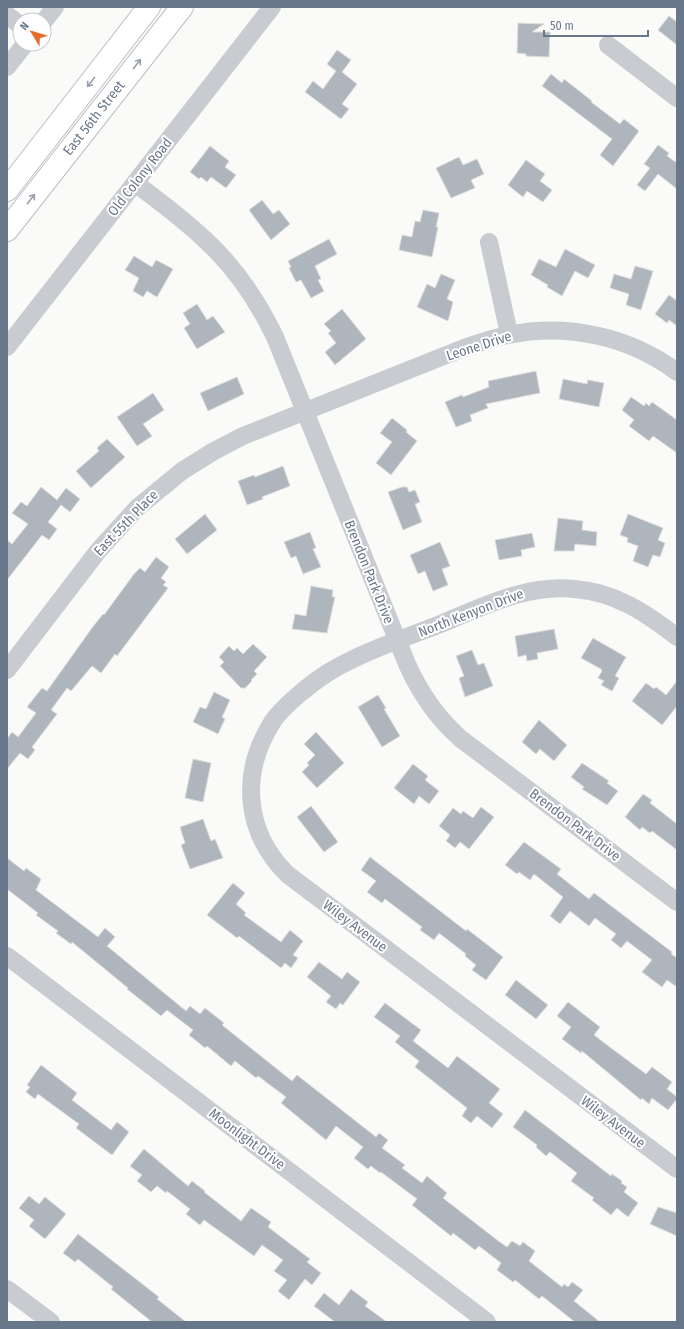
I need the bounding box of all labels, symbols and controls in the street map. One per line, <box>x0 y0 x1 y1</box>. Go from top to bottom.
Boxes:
north arrow <box>12 12 52 52</box>
scale bar <box>544 12 648 38</box>
text: 50 m <box>550 19 574 33</box>
text: N <box>17 20 32 33</box>
one-way arrow <box>133 58 141 69</box>
one-way arrow <box>87 76 95 87</box>
street label: East 56th Street <box>60 77 129 159</box>
street label: Old Colony Road <box>104 135 176 219</box>
one-way arrow <box>27 194 35 205</box>
street label: Leone Drive <box>444 327 514 364</box>
street label: East 55th Place <box>90 486 162 560</box>
street label: Brendon Park Drive <box>341 518 397 626</box>
street label: North Kenyon Drive <box>416 585 526 641</box>
street label: Brendon Park Drive <box>526 785 624 865</box>
street label: Wiley Avenue <box>319 896 391 956</box>
street label: Wiley Avenue <box>577 1092 649 1152</box>
street label: Moonlight Drive <box>206 1105 288 1173</box>

